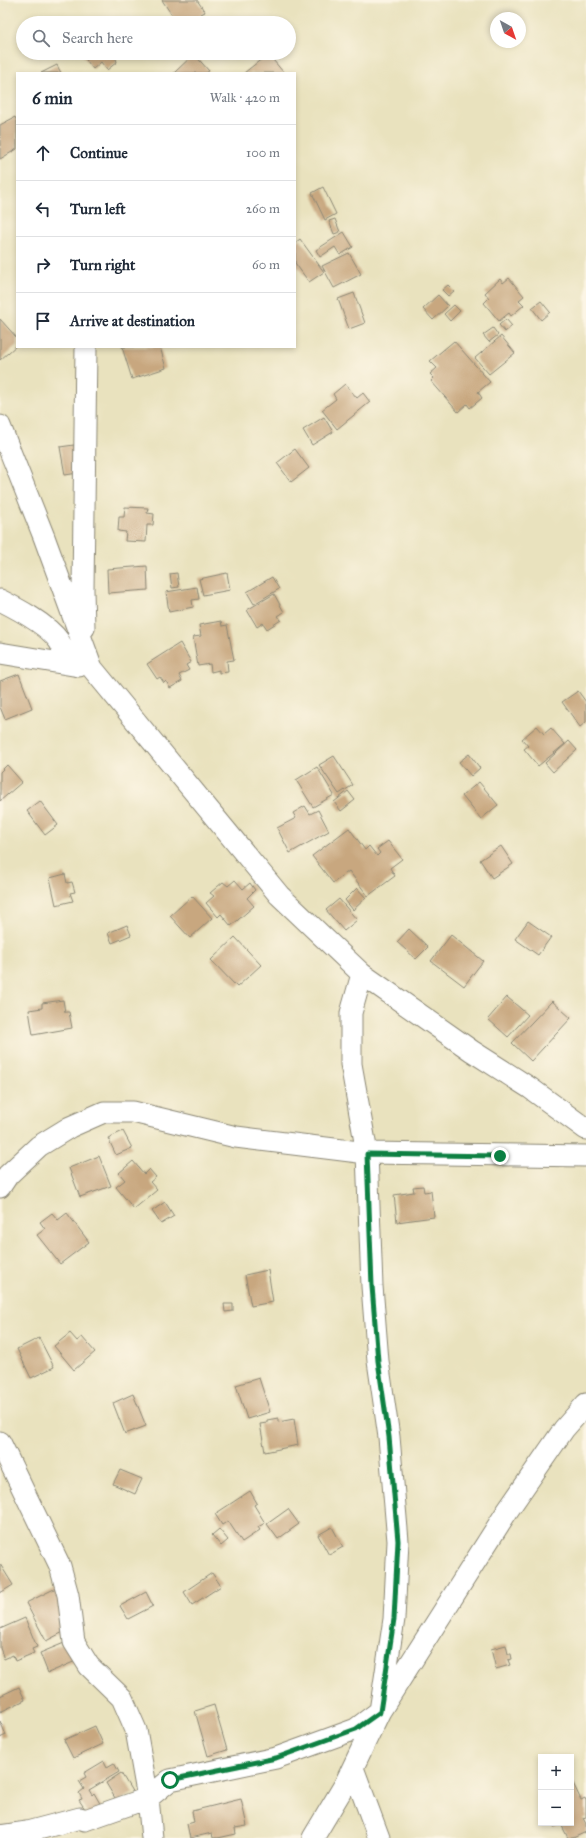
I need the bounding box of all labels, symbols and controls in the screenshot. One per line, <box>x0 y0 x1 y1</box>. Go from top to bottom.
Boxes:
north arrow <box>490 12 526 48</box>
search box <box>16 16 296 60</box>
icon: search <box>30 27 52 49</box>
text: Search here <box>62 29 133 47</box>
text: 6 min <box>32 88 73 109</box>
text: Walk · 420 m <box>210 90 280 106</box>
icon: ahead <box>32 142 54 164</box>
text: Continue <box>70 144 128 162</box>
text: 100 m <box>246 145 280 161</box>
icon: left <box>32 198 54 220</box>
text: Turn left <box>70 200 126 218</box>
text: 260 m <box>246 201 280 217</box>
icon: right <box>32 254 54 276</box>
text: Turn right <box>70 256 135 274</box>
text: 60 m <box>252 257 280 273</box>
icon: arrive <box>32 310 54 332</box>
text: Arrive at destination <box>70 312 195 330</box>
route end <box>491 1147 509 1165</box>
map controls <box>538 1754 574 1826</box>
button: + <box>538 1754 574 1790</box>
route start <box>161 1771 179 1789</box>
button: − <box>538 1790 574 1826</box>

